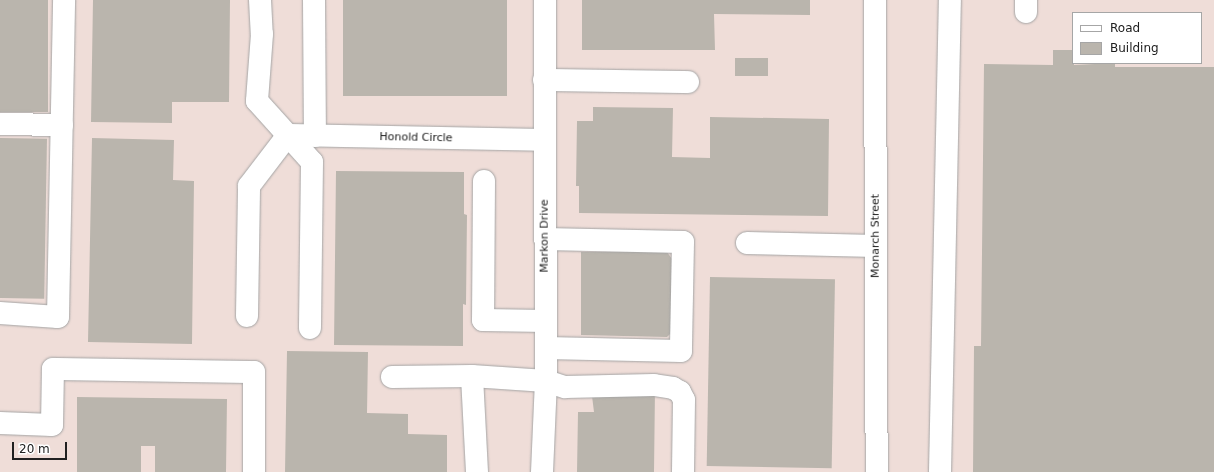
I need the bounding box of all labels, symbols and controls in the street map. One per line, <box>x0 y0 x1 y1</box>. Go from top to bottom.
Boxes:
legend <box>1072 12 1202 64</box>
text: Road <box>1110 21 1140 35</box>
text: Building <box>1110 41 1159 55</box>
street label: Honold Circle <box>379 131 453 145</box>
street label: Monarch Street <box>869 194 883 278</box>
street label: Markon Drive <box>538 199 552 273</box>
scale bar <box>14 434 69 460</box>
text: 20 m <box>19 442 50 456</box>

